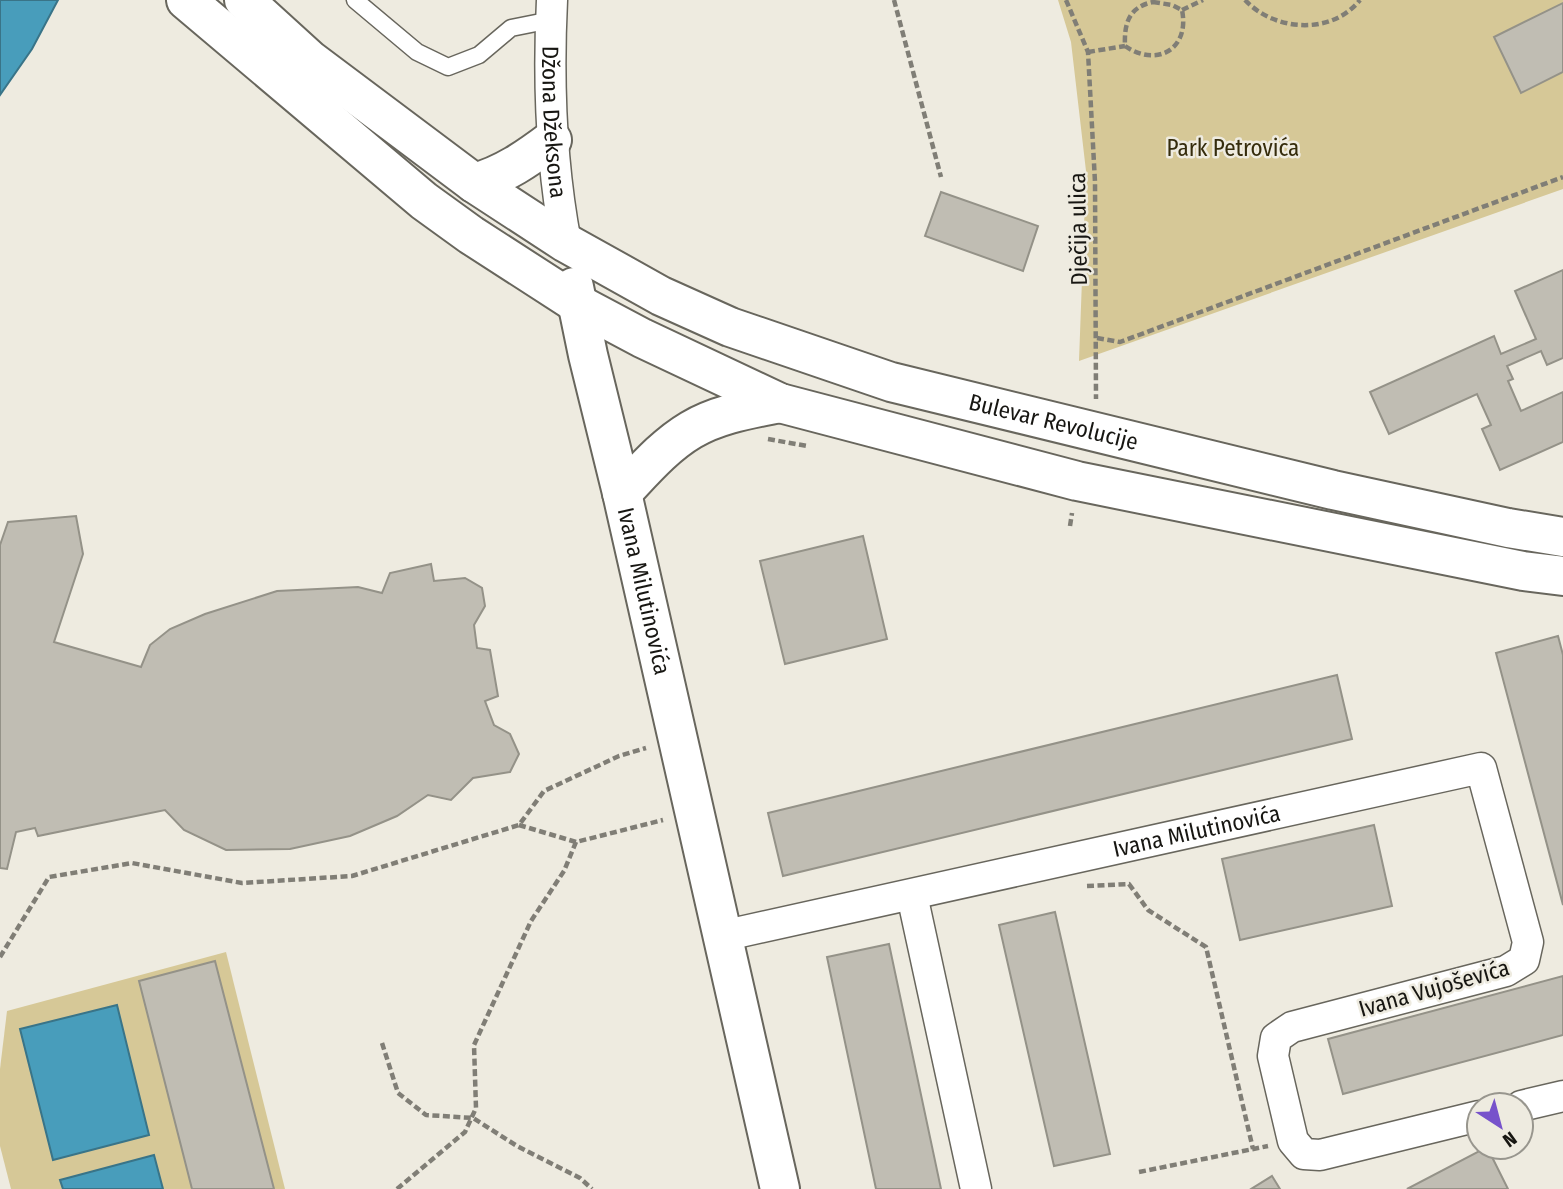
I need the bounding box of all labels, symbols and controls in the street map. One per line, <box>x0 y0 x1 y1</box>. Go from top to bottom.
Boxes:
street label: Džona Džeksona <box>536 46 573 200</box>
park label: Park Petrovića <box>1167 134 1299 162</box>
street label: Dječija ulica <box>1063 172 1093 286</box>
street label: Bulevar Revolucije <box>966 388 1141 456</box>
street label: Ivana Milutinovića <box>612 505 677 677</box>
street label: Ivana Milutinovića <box>1110 799 1283 863</box>
street label: Ivana Vujoševića <box>1356 953 1512 1023</box>
north arrow <box>1465 1091 1535 1161</box>
text: N <box>1498 1127 1521 1152</box>

